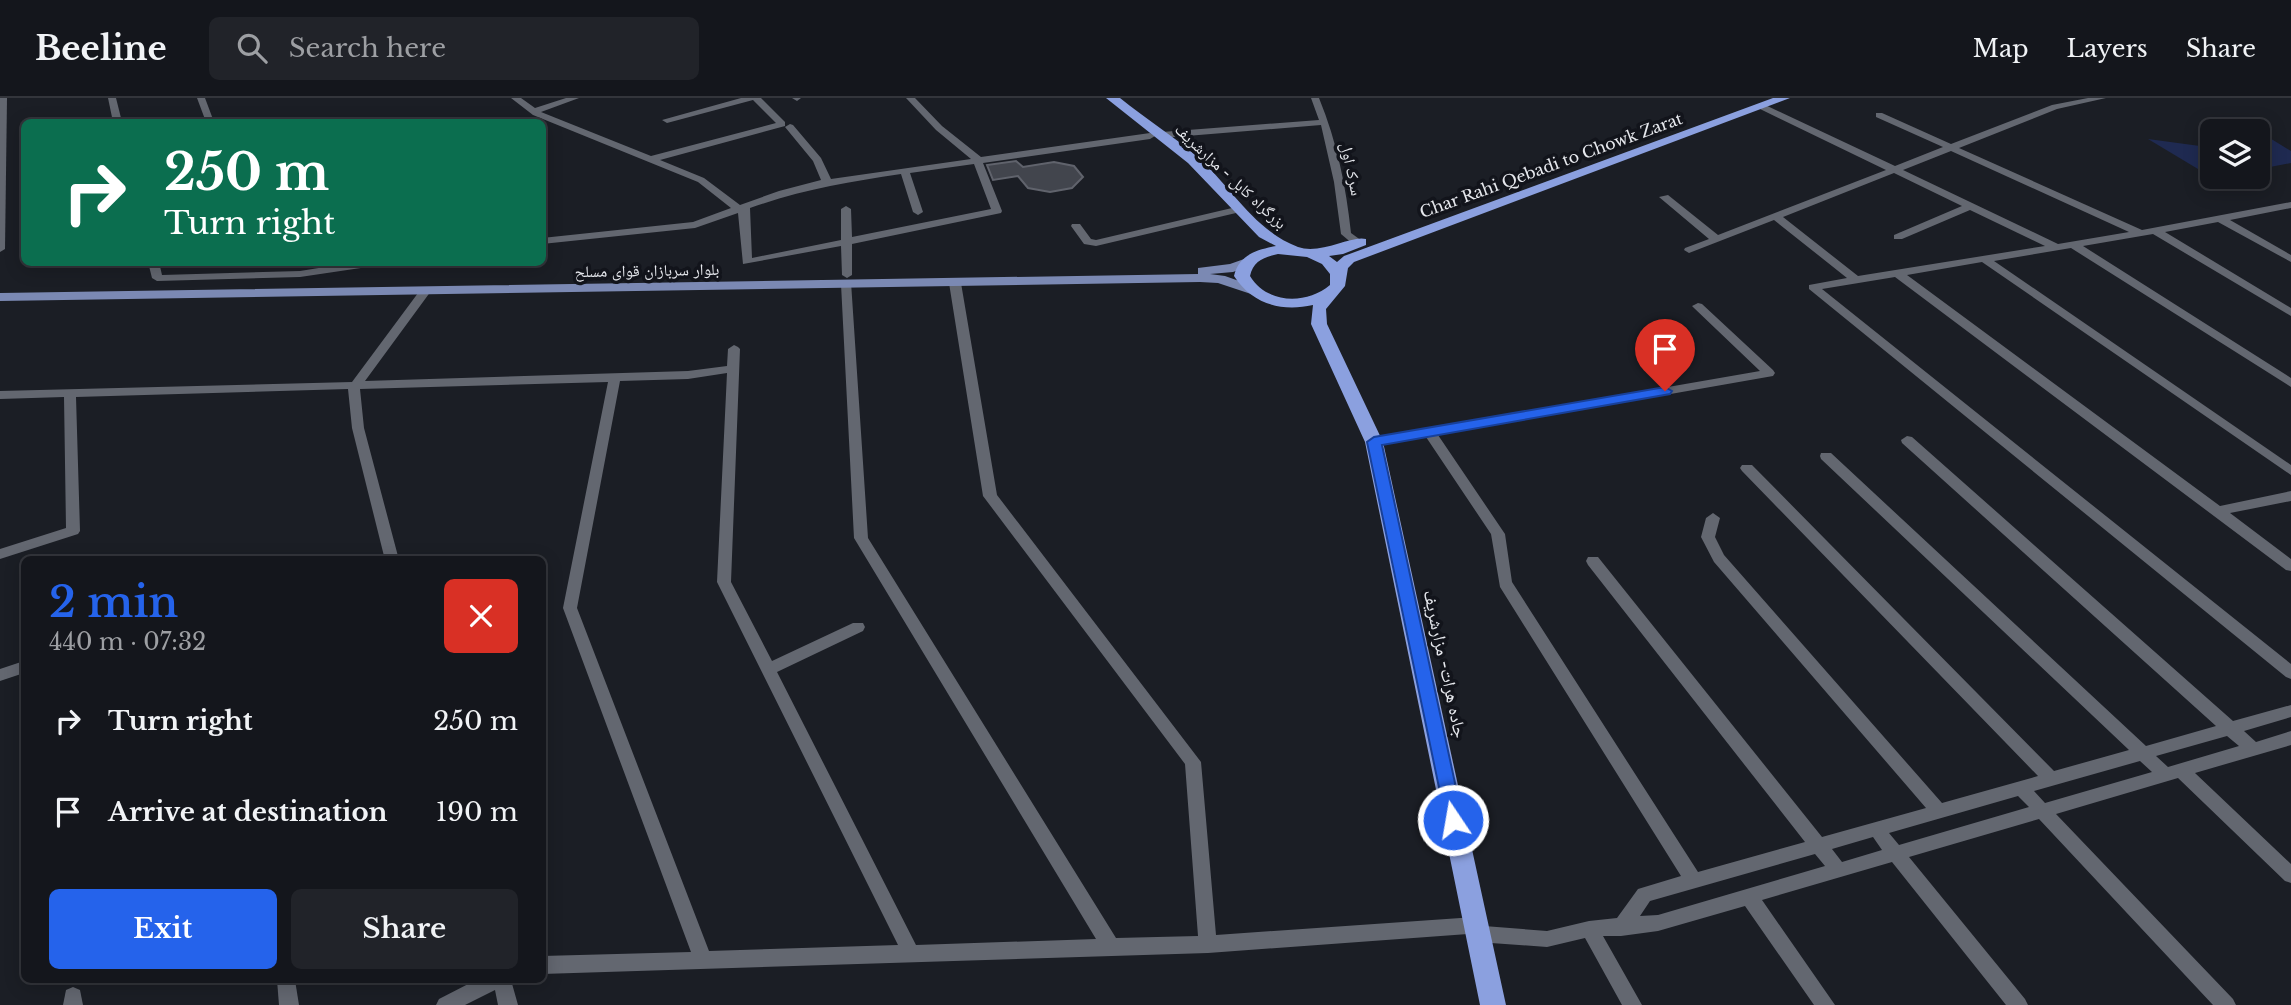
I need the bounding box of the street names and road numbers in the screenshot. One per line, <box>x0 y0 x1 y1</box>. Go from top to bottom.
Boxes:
street label: Char Rahi Qebadi to Chowk Zarat <box>1417 108 1685 222</box>
street label: بزرگراه کابل - مزارشریف <box>1170 119 1291 234</box>
street label: سرک اول <box>1336 141 1367 198</box>
street label: بلوار سربازان قوای مسلح <box>574 259 720 282</box>
street label: جاده هرات- مزارشریف <box>1419 588 1471 740</box>

